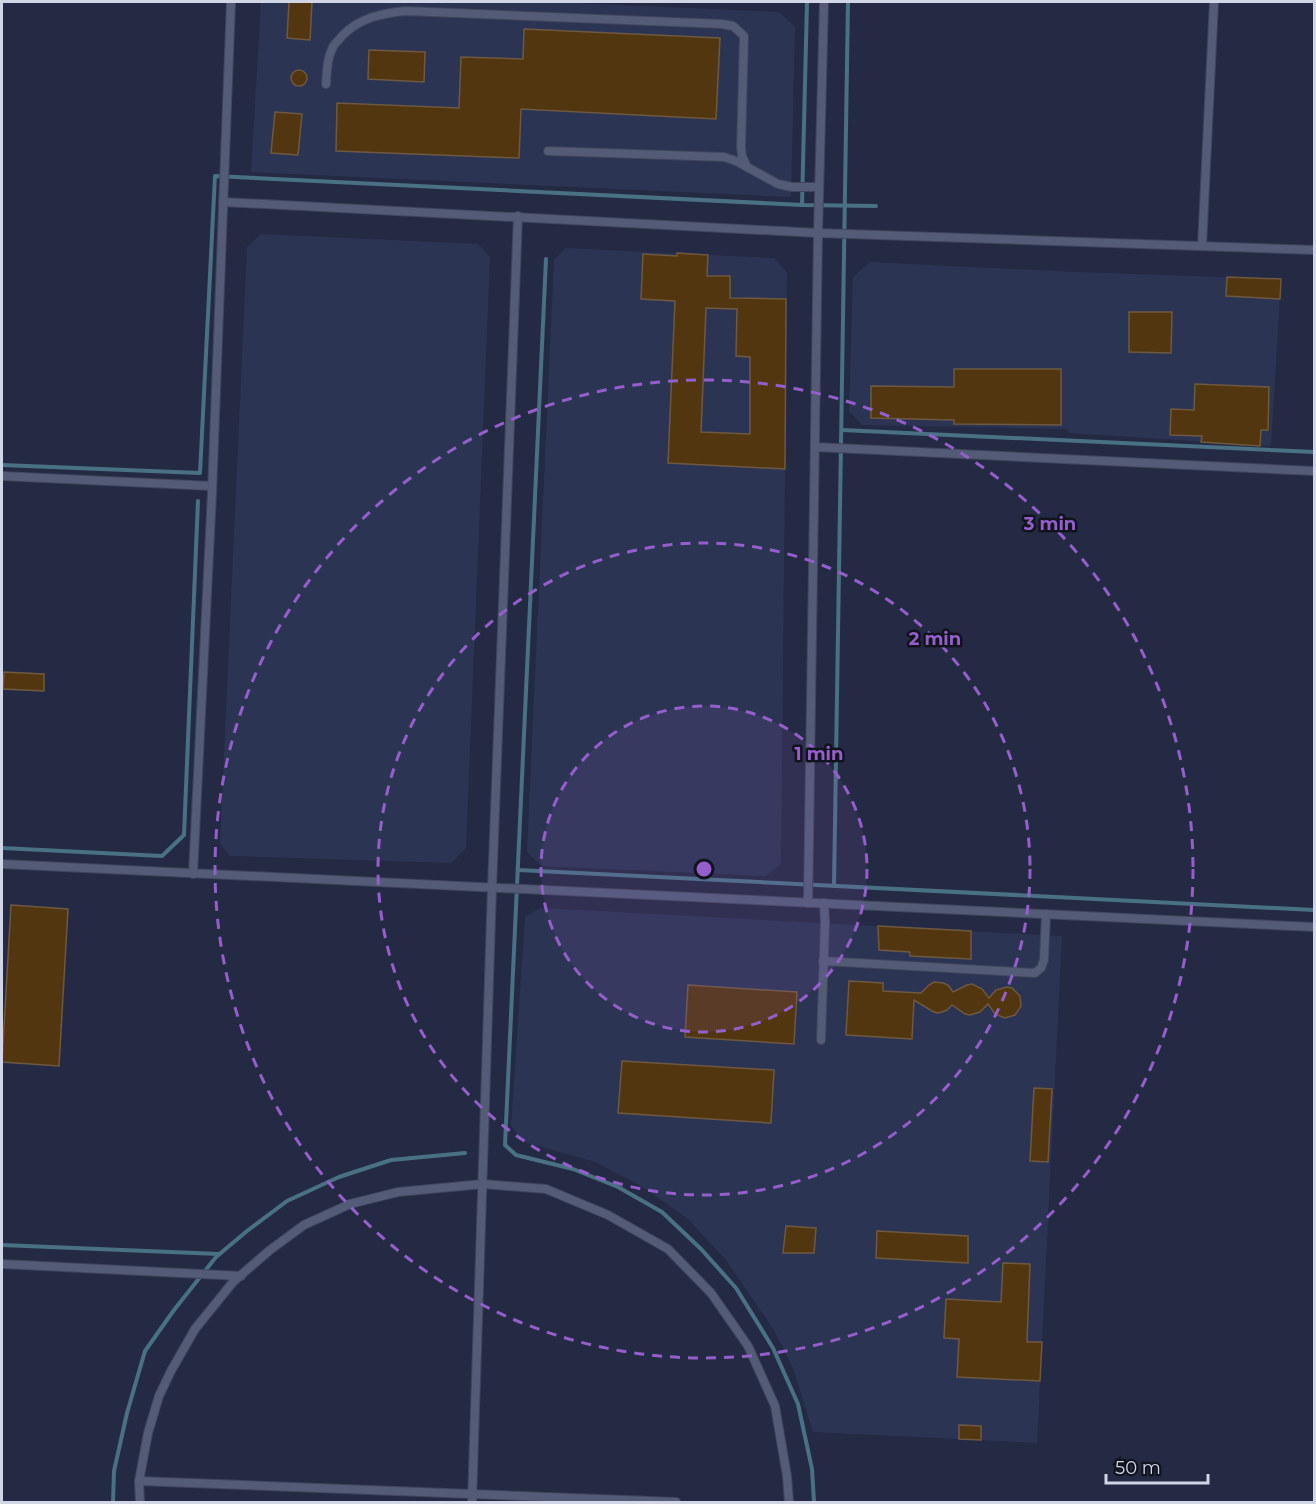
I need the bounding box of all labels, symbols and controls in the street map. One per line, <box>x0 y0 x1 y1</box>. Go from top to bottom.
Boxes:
text: 3 min <box>1023 513 1076 535</box>
text: 2 min <box>909 628 961 650</box>
text: 1 min <box>795 743 843 765</box>
centre of rings <box>694 859 714 879</box>
scale bar <box>1106 1447 1208 1485</box>
text: 50 m <box>1115 1457 1161 1479</box>

